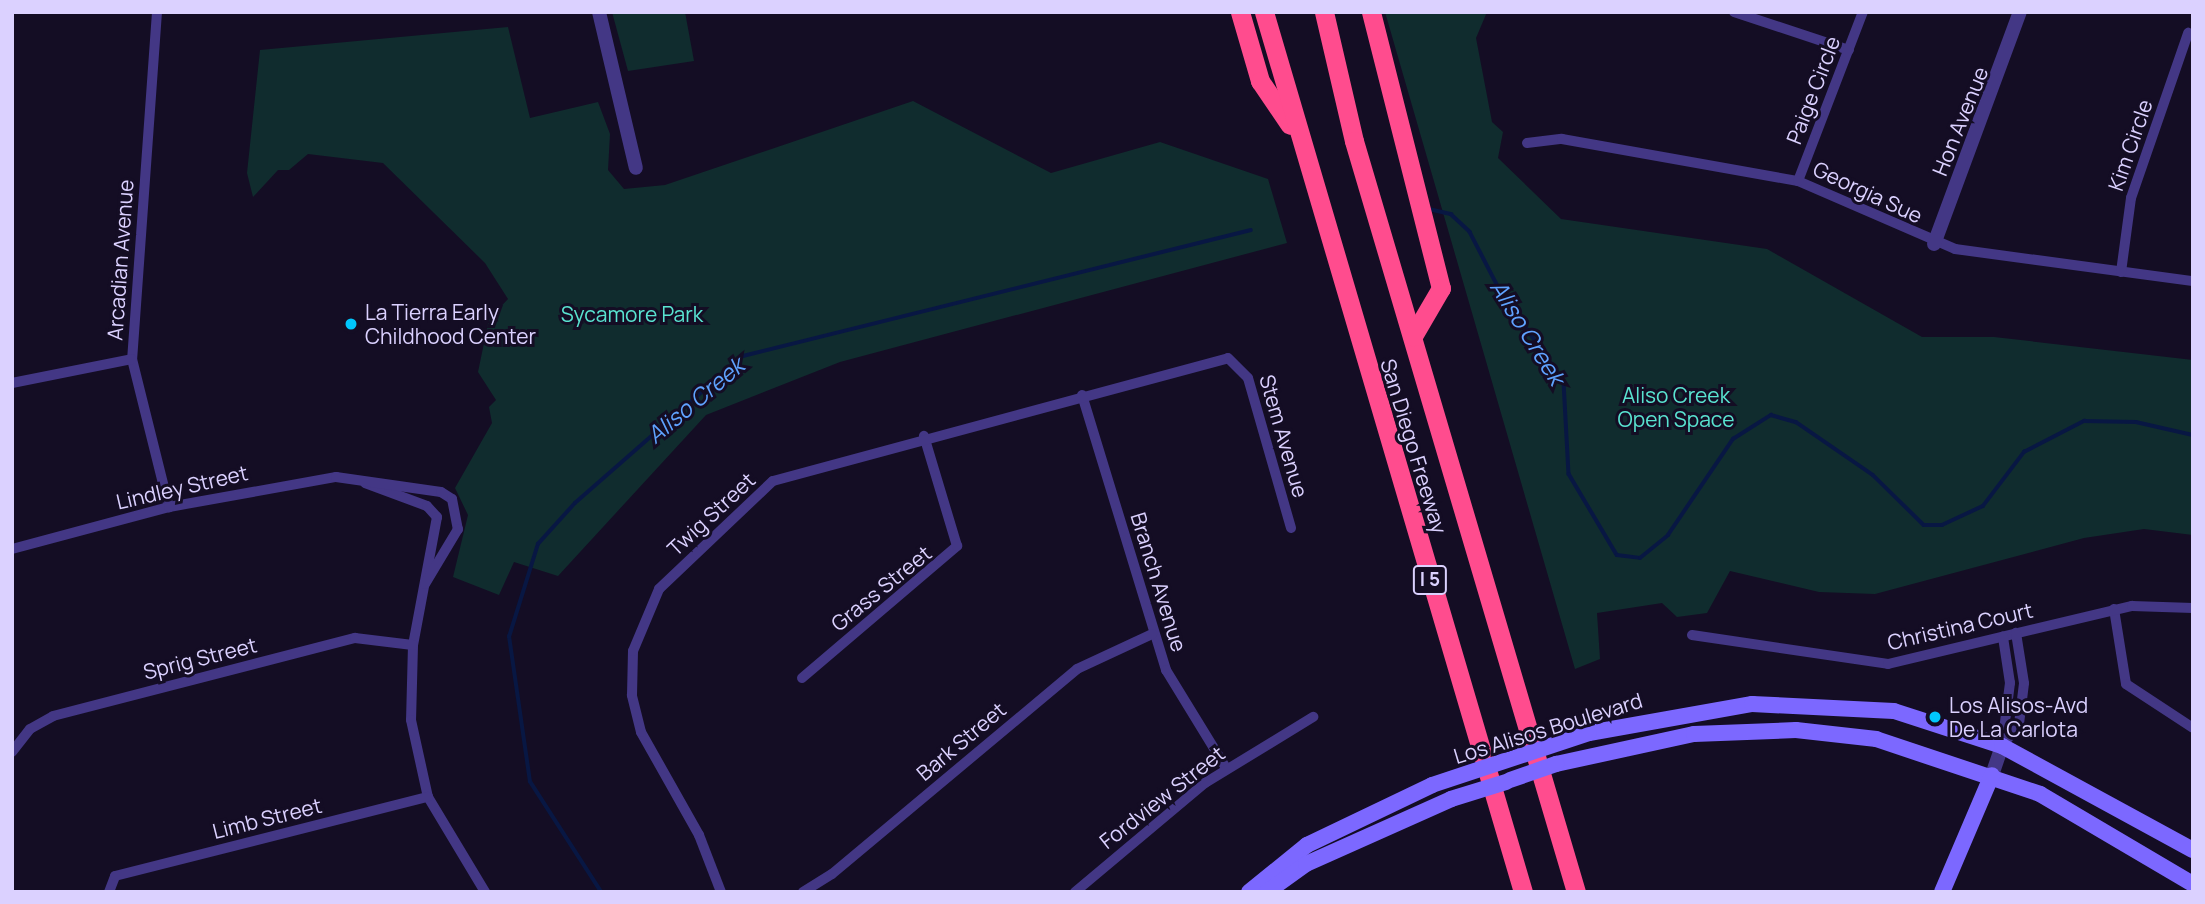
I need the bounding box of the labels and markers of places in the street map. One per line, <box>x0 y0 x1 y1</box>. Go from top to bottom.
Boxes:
place label: La Tierra Early Childhood Center <box>365 299 536 349</box>
marker: La Tierra Early Childhood Center <box>343 316 359 332</box>
place label: Los Alisos-Avd De La Carlota <box>1949 692 2088 742</box>
marker: Los Alisos-Avd De La Carlota <box>1927 709 1943 725</box>

